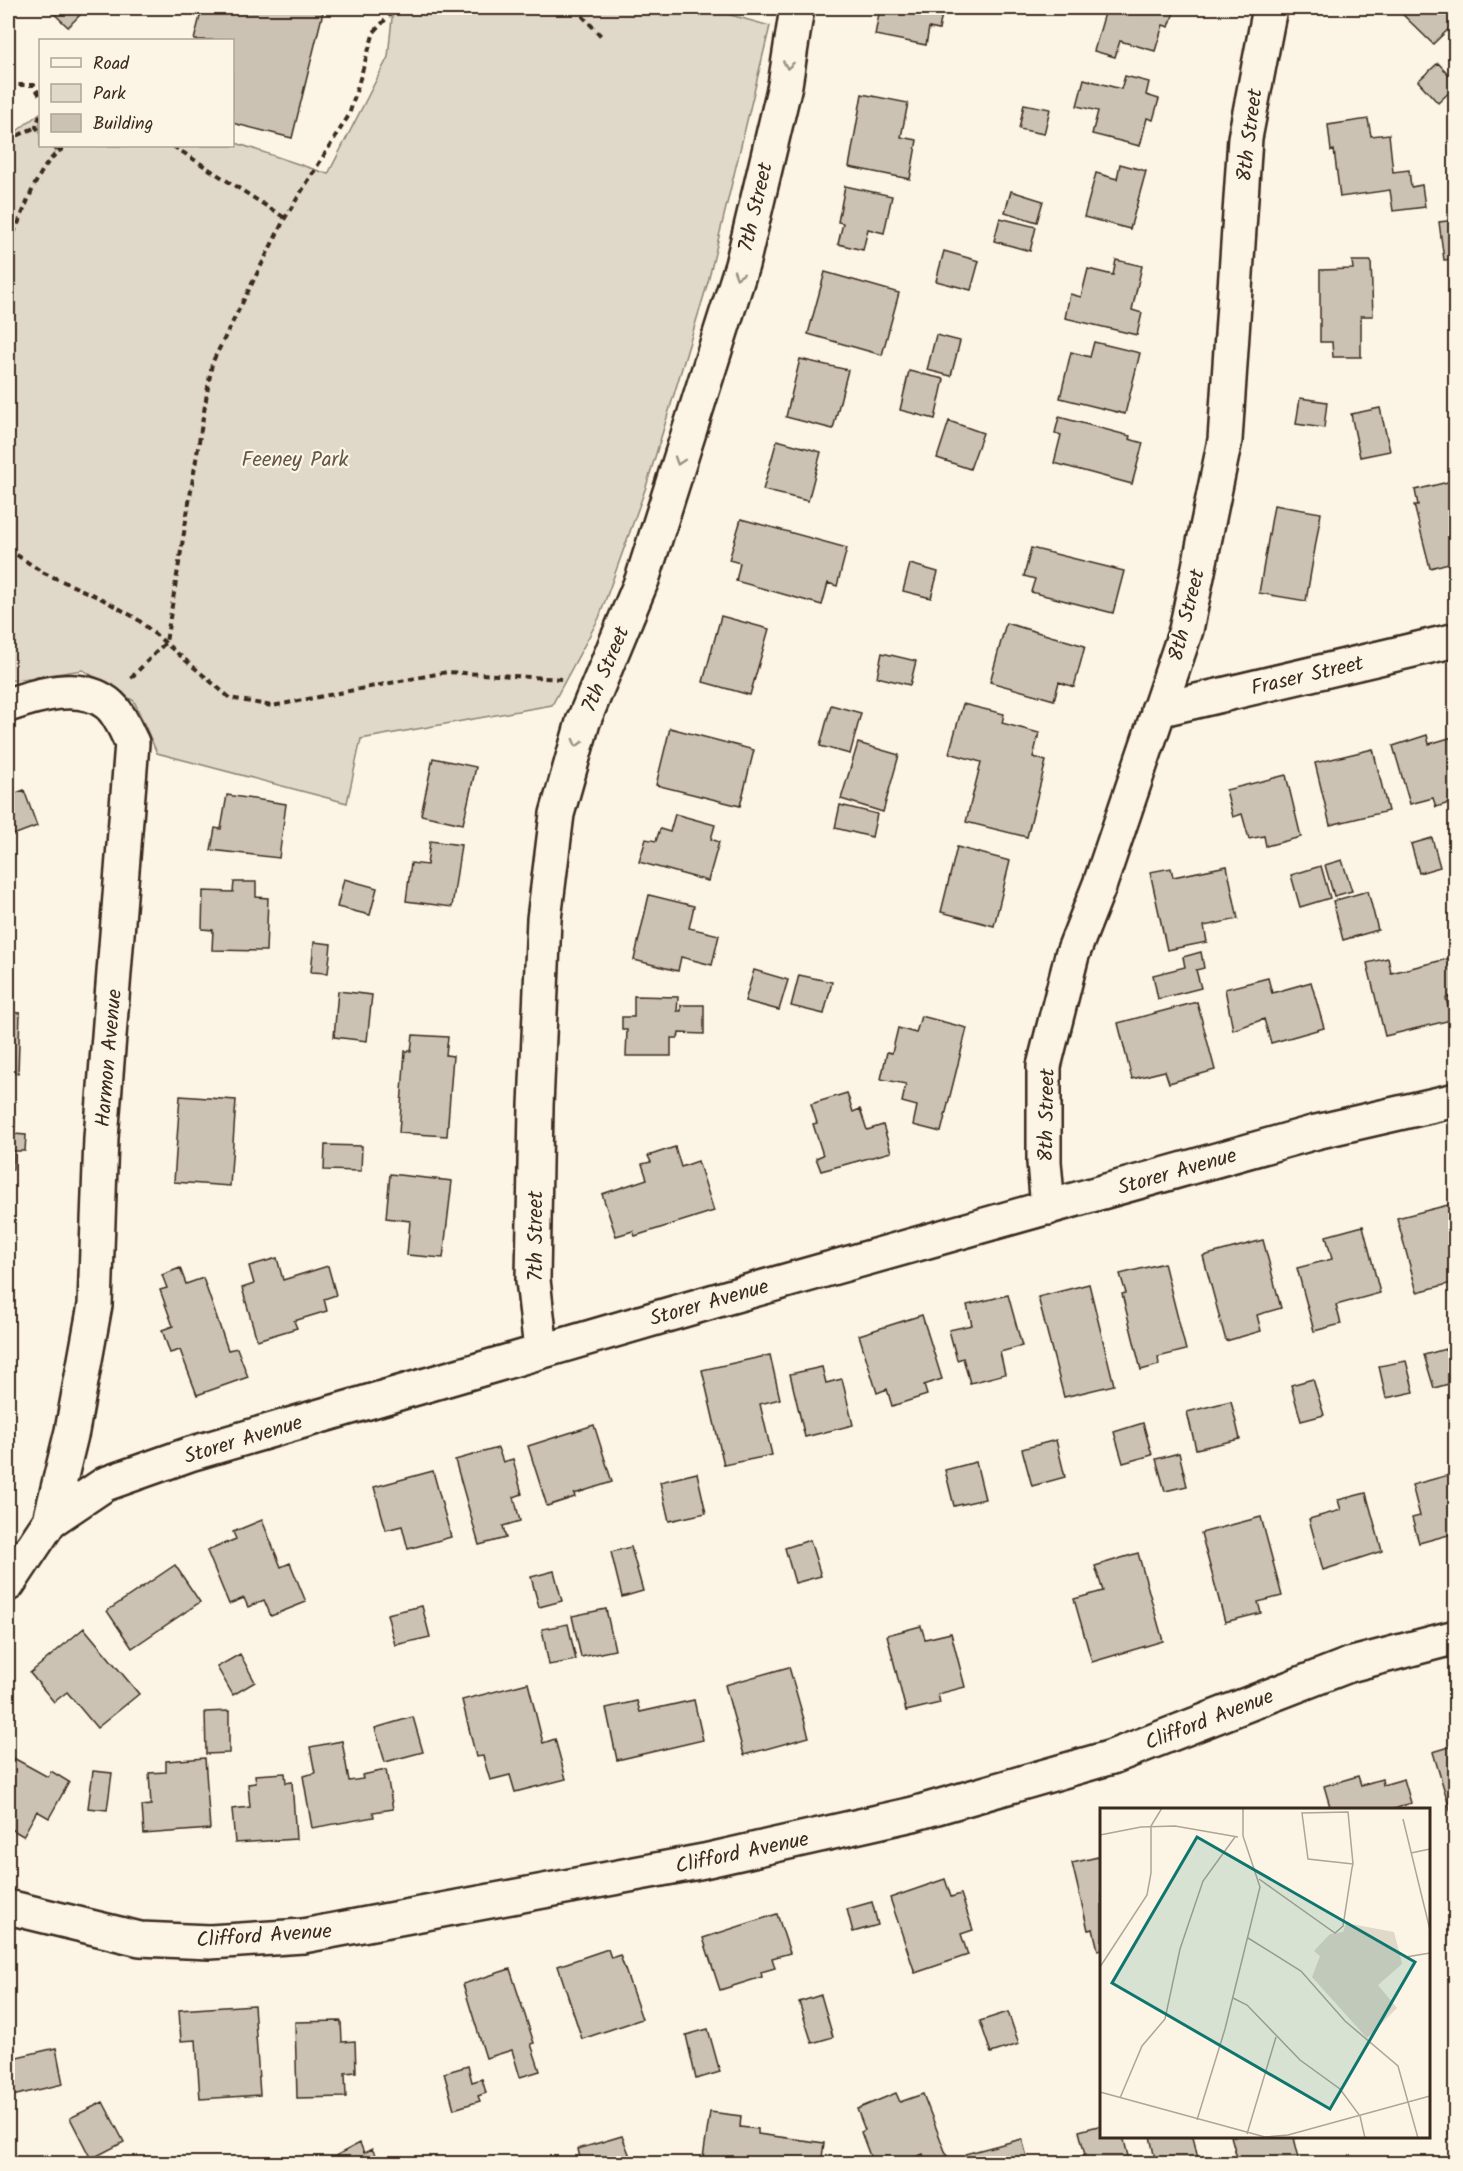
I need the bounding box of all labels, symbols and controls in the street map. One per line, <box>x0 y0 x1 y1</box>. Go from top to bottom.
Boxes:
legend <box>39 39 234 147</box>
text: Road <box>93 50 130 79</box>
one-way arrow <box>782 60 795 70</box>
text: Park <box>93 80 126 109</box>
street label: 8th Street <box>1228 86 1273 184</box>
text: Building <box>93 110 153 139</box>
street label: 7th Street <box>730 159 783 255</box>
one-way arrow <box>733 269 746 280</box>
park label: Feeney Park <box>242 444 349 477</box>
one-way arrow <box>674 455 687 466</box>
street label: 8th Street <box>1160 565 1215 665</box>
street label: 7th Street <box>573 621 640 718</box>
street label: Fraser Street <box>1248 647 1368 705</box>
one-way arrow <box>572 737 584 748</box>
street label: Harmon Avenue <box>87 987 132 1129</box>
street label: 8th Street <box>1030 1067 1065 1162</box>
street label: Storer Avenue <box>1114 1140 1241 1205</box>
street label: 7th Street <box>520 1190 553 1281</box>
street label: Storer Avenue <box>646 1271 773 1336</box>
street label: Storer Avenue <box>180 1407 307 1474</box>
street label: Clifford Avenue <box>1140 1680 1279 1760</box>
inset map <box>1100 1808 1430 2138</box>
street label: Clifford Avenue <box>673 1823 813 1884</box>
street label: Clifford Avenue <box>195 1915 333 1958</box>

